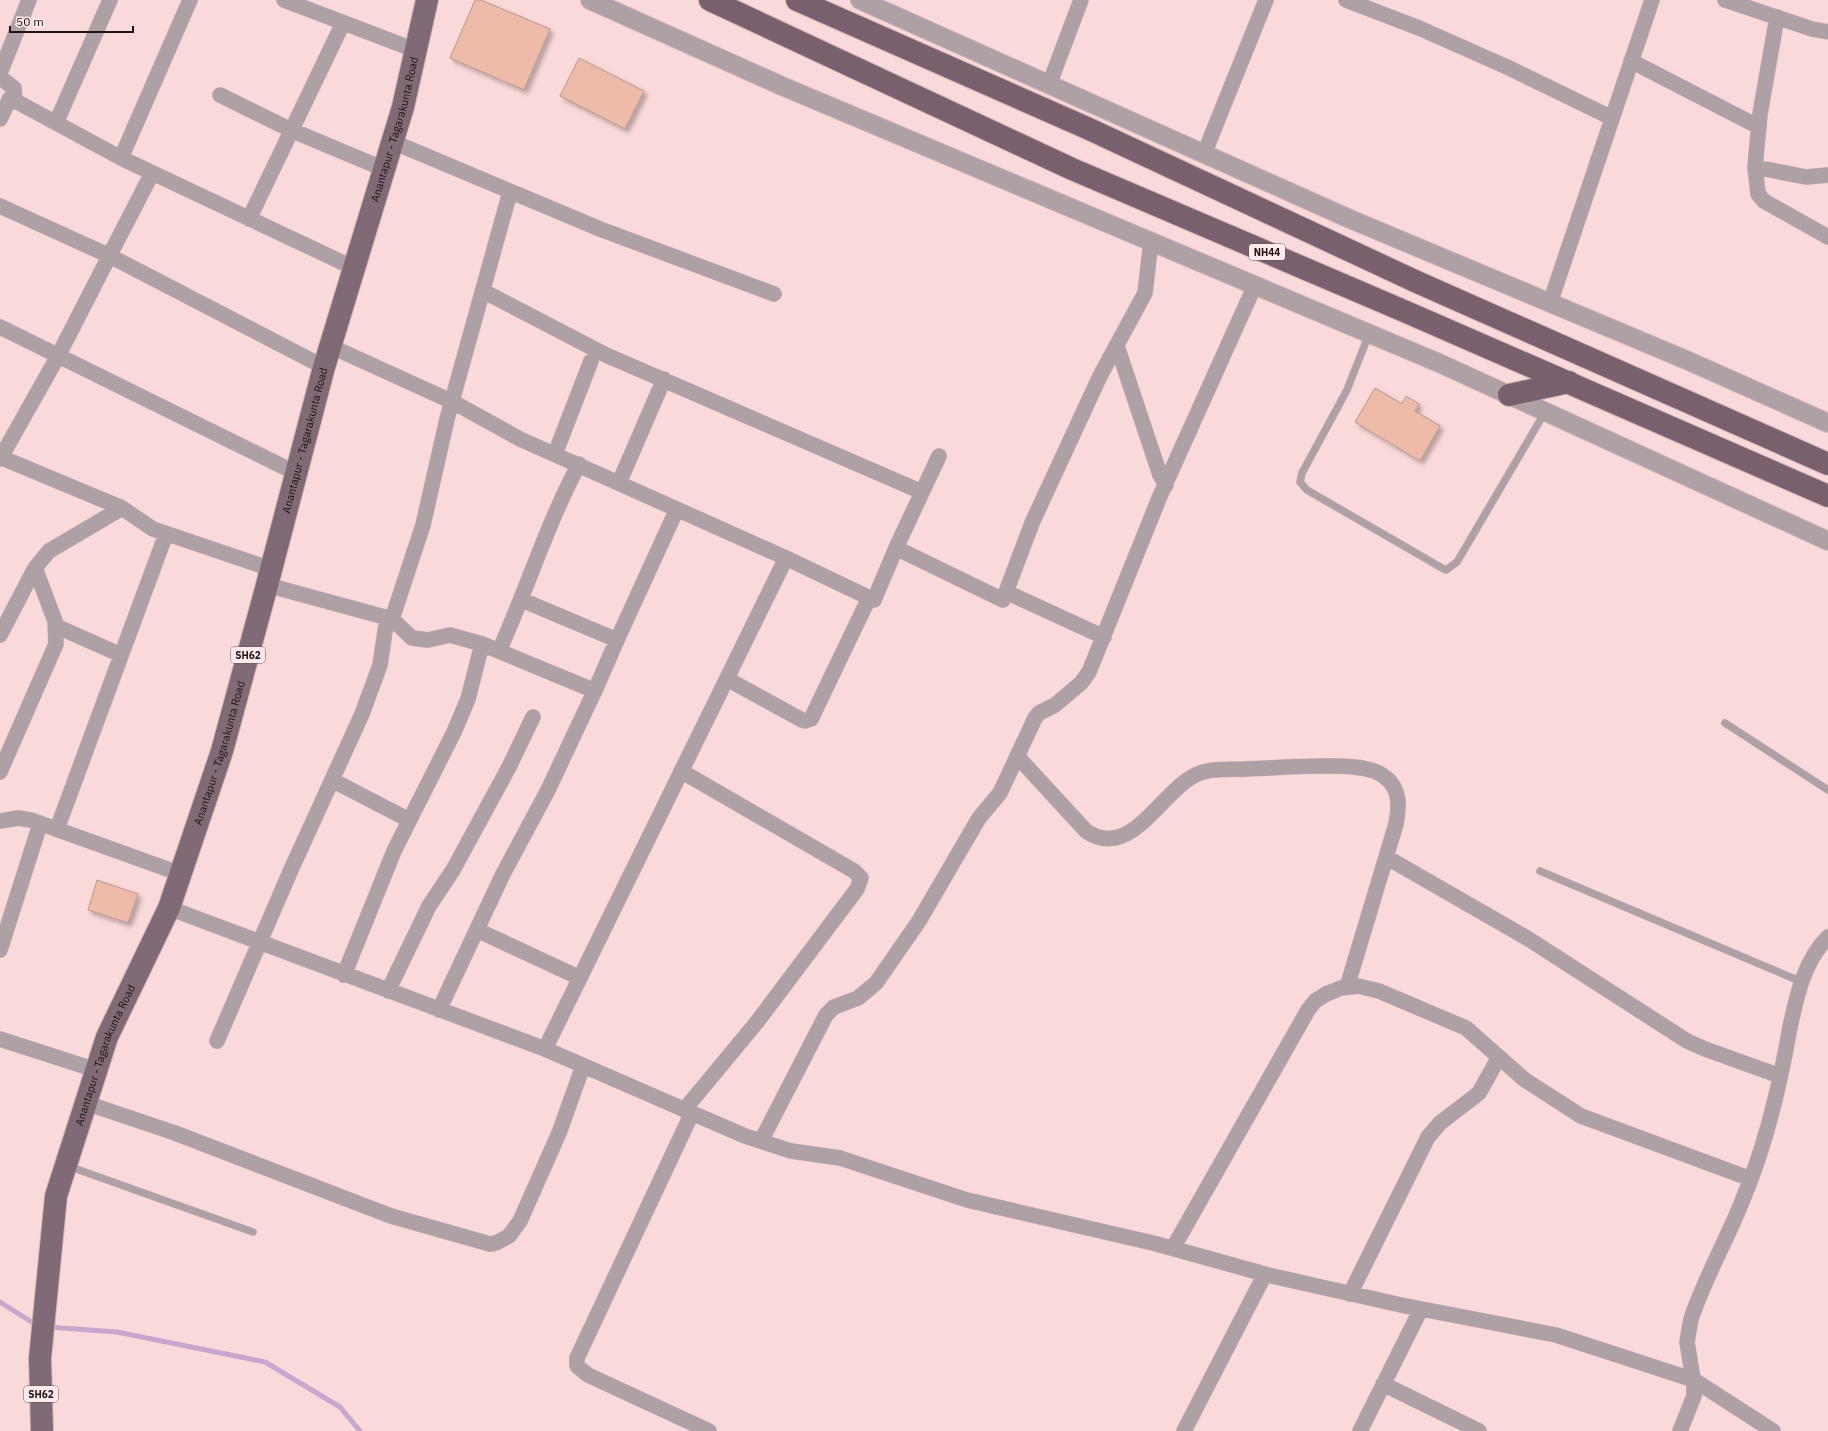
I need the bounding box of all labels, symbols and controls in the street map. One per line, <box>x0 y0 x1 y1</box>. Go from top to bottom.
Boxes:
scale bar <box>10 8 133 34</box>
text: 50 m <box>16 14 44 29</box>
street label: Anantapur - Tagarakunta Road <box>368 55 421 204</box>
road number: NH44 <box>1249 244 1285 260</box>
street label: Anantapur - Tagarakunta Road <box>279 366 331 515</box>
road number: SH62 <box>231 647 265 663</box>
street label: Anantapur - Tagarakunta Road <box>190 679 248 827</box>
street label: Anantapur - Tagarakunta Road <box>72 982 138 1128</box>
road number: SH62 <box>24 1386 58 1402</box>

